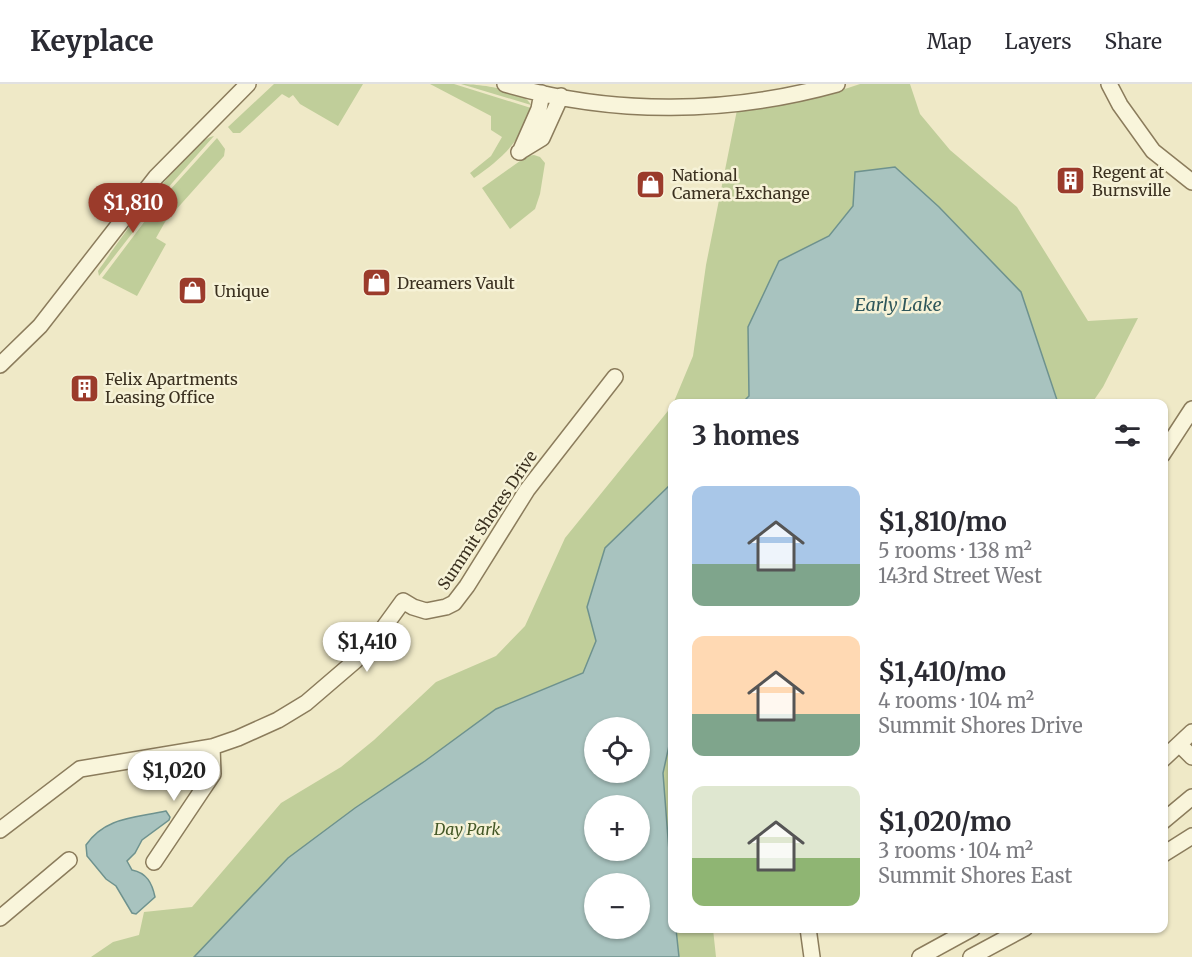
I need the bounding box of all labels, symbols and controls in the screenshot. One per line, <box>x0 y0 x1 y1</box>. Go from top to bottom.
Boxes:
text: Keyplace <box>30 23 154 59</box>
text: Map <box>927 28 972 55</box>
text: Layers <box>1005 28 1072 55</box>
text: Share <box>1105 28 1162 55</box>
place label: Regent at Burnsville <box>1092 162 1171 200</box>
place label: National Camera Exchange <box>672 165 810 203</box>
building icon: Regent at Burnsville <box>1055 165 1087 197</box>
shop icon: National Camera Exchange <box>635 168 667 200</box>
pin: $1,810 <box>84 183 182 234</box>
text: $1,810 <box>103 190 164 215</box>
shop icon: Dreamers Vault <box>360 267 392 299</box>
place label: Dreamers Vault <box>397 273 516 293</box>
shop icon: Unique <box>177 275 209 307</box>
place label: Unique <box>214 281 269 301</box>
water label: Early Lake <box>854 293 942 316</box>
place label: Felix Apartments Leasing Office <box>105 369 238 407</box>
building icon: Felix Apartments Leasing Office <box>68 372 100 404</box>
text: 3 homes <box>692 419 800 452</box>
icon: filters <box>1111 419 1144 452</box>
street label: Summit Shores Drive <box>433 447 541 593</box>
text: $1,810/mo <box>878 505 1007 538</box>
icon: home <box>740 510 812 582</box>
text: 5 rooms · 138 m² <box>878 538 1032 563</box>
text: 143rd Street West <box>878 563 1042 588</box>
pin: $1,410 <box>318 622 416 673</box>
text: $1,410 <box>337 629 397 654</box>
text: $1,410/mo <box>878 655 1006 688</box>
icon: home <box>740 660 812 732</box>
text: 4 rooms · 104 m² <box>878 688 1034 713</box>
text: Summit Shores Drive <box>878 713 1083 738</box>
map controls <box>584 717 650 939</box>
button: locate <box>584 717 650 783</box>
pin: $1,020 <box>125 751 223 802</box>
text: $1,020 <box>142 758 206 783</box>
button: + <box>584 795 650 861</box>
text: $1,020/mo <box>878 805 1011 838</box>
icon: home <box>740 810 812 882</box>
park label: Day Park <box>433 819 500 839</box>
text: 3 rooms · 104 m² <box>878 838 1033 863</box>
text: Summit Shores East <box>878 863 1072 888</box>
button: − <box>584 873 650 939</box>

